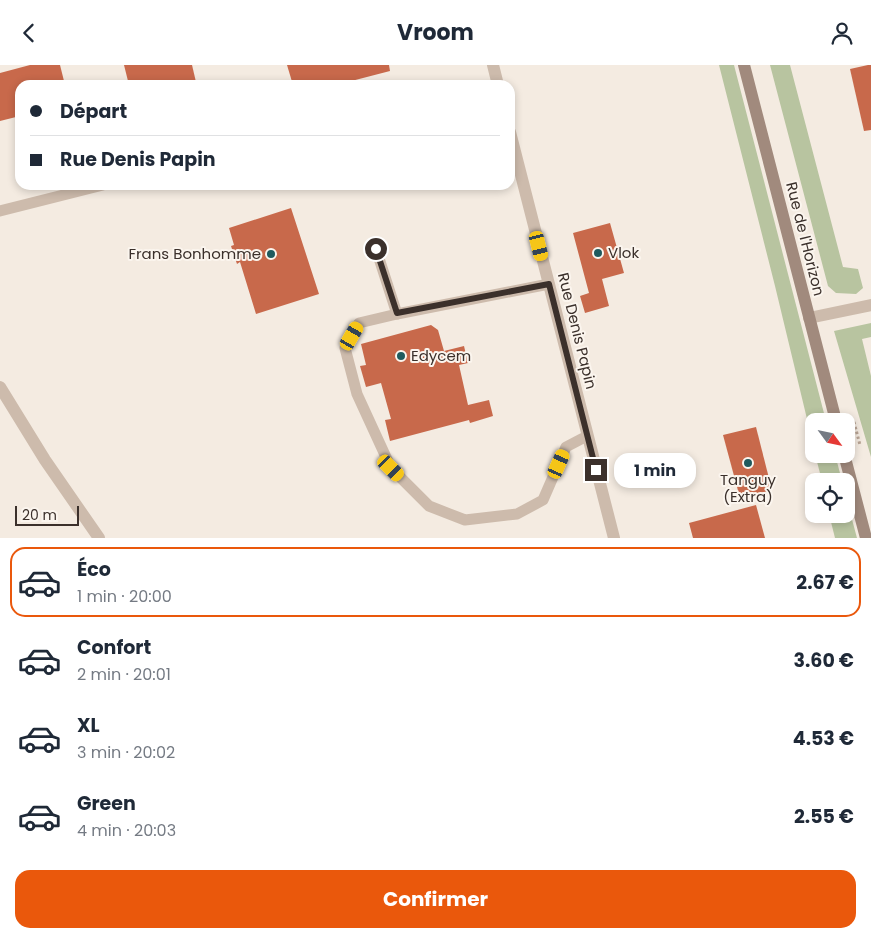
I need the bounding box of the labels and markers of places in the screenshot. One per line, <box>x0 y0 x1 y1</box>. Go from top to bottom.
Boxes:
place label: Vlok <box>608 242 639 263</box>
place label: Frans Bonhomme <box>128 243 261 264</box>
marker: Vlok <box>592 247 604 259</box>
marker: Frans Bonhomme <box>265 248 277 260</box>
place label: Edycem <box>411 345 471 366</box>
marker: Edycem <box>395 350 407 362</box>
marker: Tanguy (Extra) <box>742 457 754 469</box>
place label: Tanguy (Extra) <box>720 469 777 507</box>

